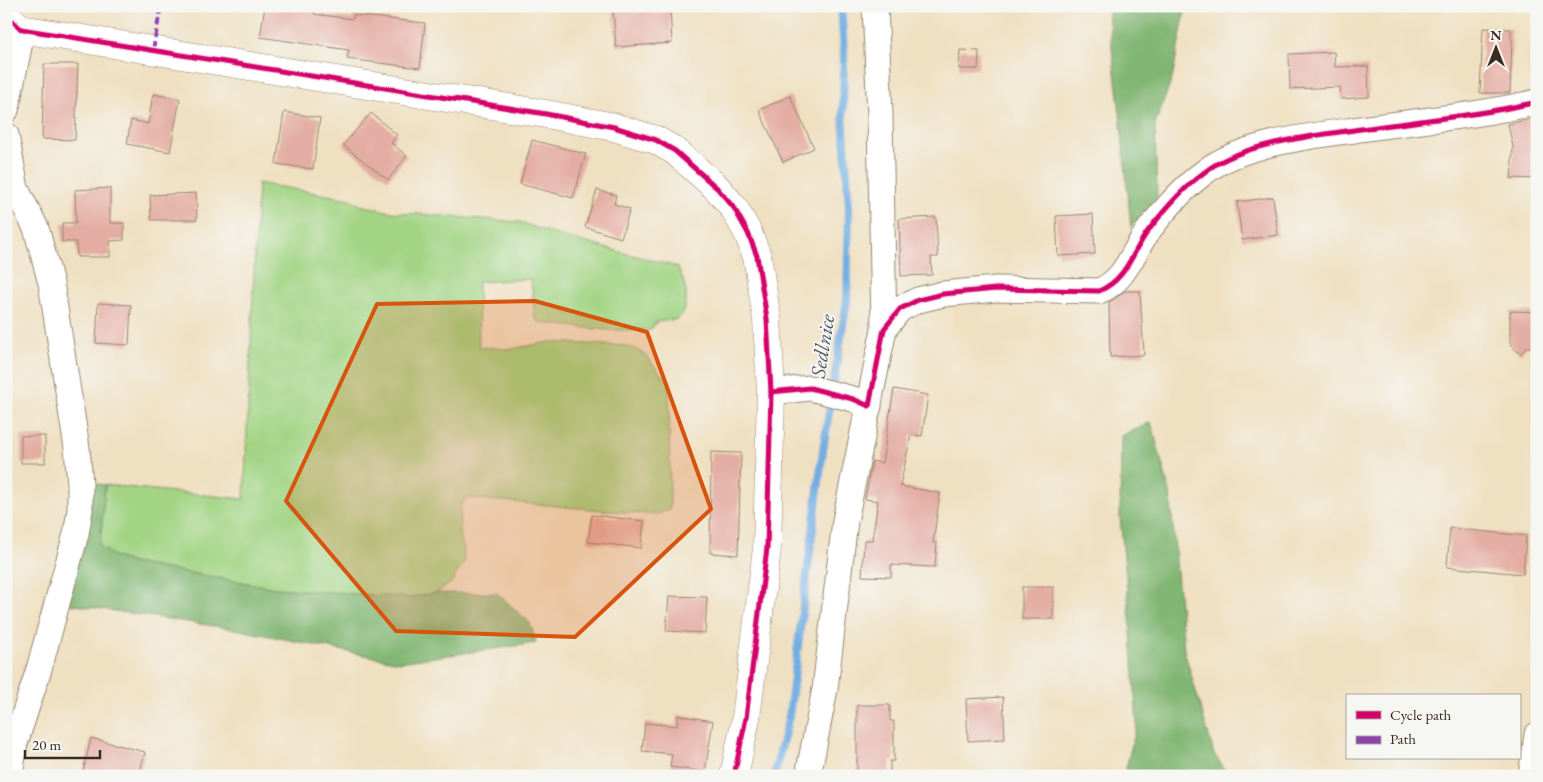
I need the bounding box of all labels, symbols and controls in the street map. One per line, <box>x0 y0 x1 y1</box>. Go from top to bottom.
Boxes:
north arrow <box>1470 22 1520 72</box>
text: N <box>1490 26 1502 44</box>
water label: Sedlnice <box>804 312 840 381</box>
legend <box>1346 694 1520 760</box>
text: Cycle path <box>1390 705 1452 724</box>
scale bar <box>25 727 100 759</box>
text: Path <box>1390 729 1416 748</box>
text: 20 m <box>32 735 61 754</box>

